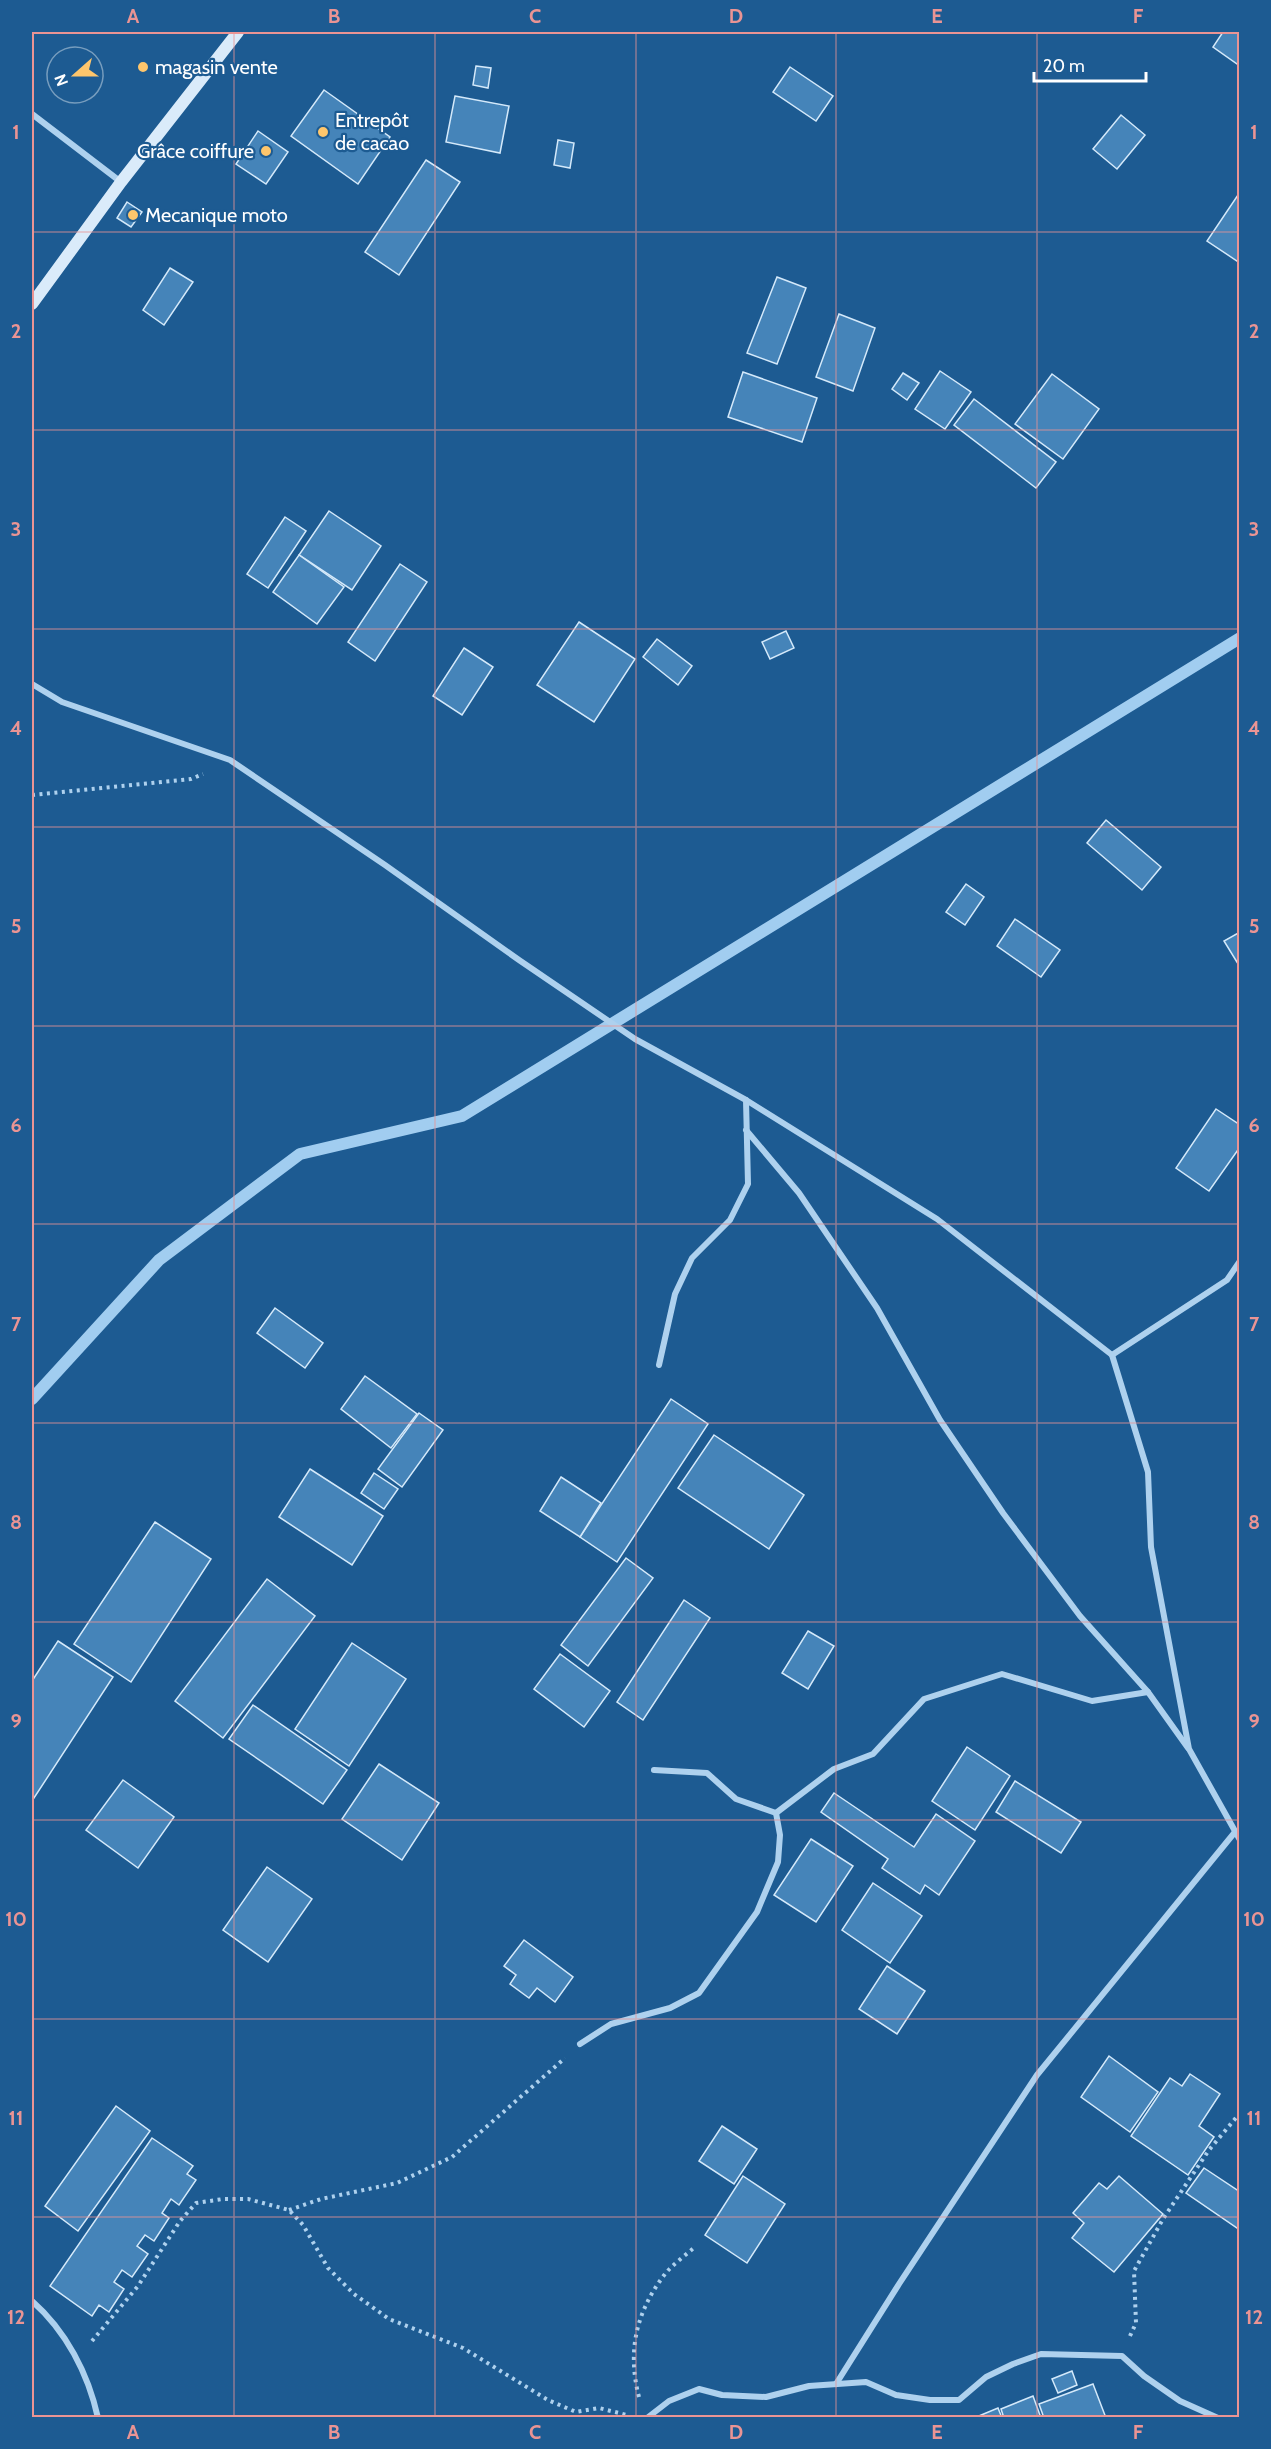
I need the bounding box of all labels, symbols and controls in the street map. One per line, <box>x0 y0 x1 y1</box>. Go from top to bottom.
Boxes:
text: A <box>127 4 140 28</box>
text: B <box>328 4 340 28</box>
text: C <box>529 4 541 28</box>
text: D <box>729 4 743 28</box>
text: E <box>931 4 943 28</box>
text: F <box>1133 4 1144 28</box>
north arrow <box>45 45 105 105</box>
scale bar <box>1034 45 1146 83</box>
place label: magasin vente <box>155 55 278 79</box>
text: 20 m <box>1043 55 1085 77</box>
marker: magasin vente <box>136 60 150 74</box>
text: N <box>51 72 72 89</box>
place label: Entrepôt de cacao <box>335 108 409 155</box>
text: 1 <box>12 120 20 144</box>
text: 1 <box>1250 120 1258 144</box>
marker: Entrepôt de cacao <box>316 125 330 139</box>
place label: Grâce coiffure <box>137 139 254 163</box>
marker: Grâce coiffure <box>259 144 273 158</box>
place label: Mecanique moto <box>145 203 288 227</box>
marker: Mecanique moto <box>126 208 140 222</box>
text: 2 <box>11 319 21 343</box>
text: 2 <box>1249 319 1259 343</box>
text: 3 <box>11 517 21 541</box>
text: 3 <box>1249 517 1259 541</box>
text: 4 <box>10 716 22 740</box>
text: 4 <box>1248 716 1260 740</box>
text: 5 <box>11 914 21 938</box>
text: 5 <box>1249 914 1259 938</box>
text: 6 <box>10 1113 22 1137</box>
text: 6 <box>1248 1113 1260 1137</box>
text: 7 <box>11 1312 22 1336</box>
text: 7 <box>1249 1312 1260 1336</box>
text: 8 <box>10 1510 22 1534</box>
text: 8 <box>1248 1510 1260 1534</box>
text: 9 <box>10 1709 22 1733</box>
text: 9 <box>1248 1709 1260 1733</box>
text: 10 <box>5 1907 27 1931</box>
text: 10 <box>1243 1907 1265 1931</box>
text: 11 <box>9 2106 23 2130</box>
text: 11 <box>1247 2106 1261 2130</box>
text: 12 <box>7 2305 25 2329</box>
text: 12 <box>1245 2305 1263 2329</box>
text: A <box>127 2420 140 2444</box>
text: B <box>328 2420 340 2444</box>
text: C <box>529 2420 541 2444</box>
text: D <box>729 2420 743 2444</box>
text: E <box>931 2420 943 2444</box>
text: F <box>1133 2420 1144 2444</box>

